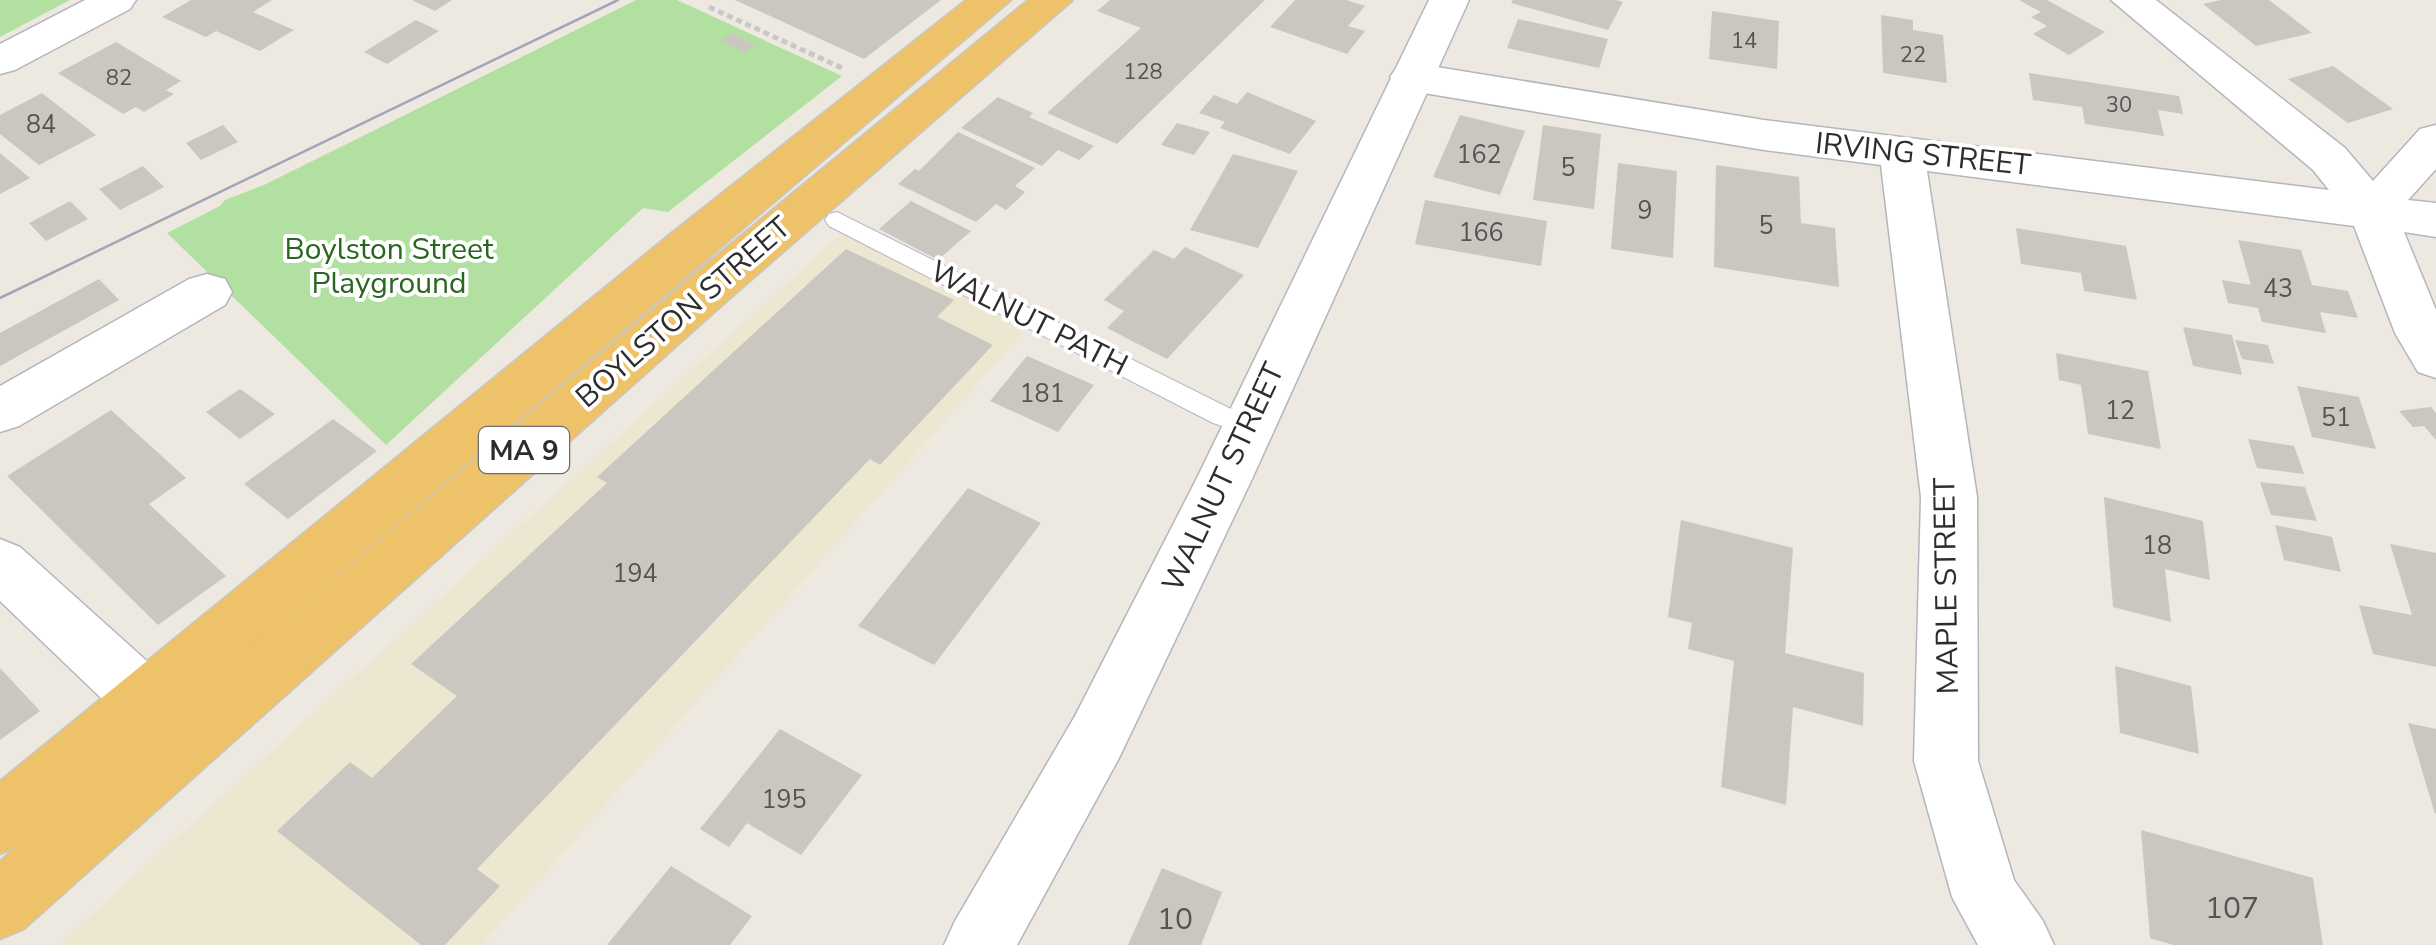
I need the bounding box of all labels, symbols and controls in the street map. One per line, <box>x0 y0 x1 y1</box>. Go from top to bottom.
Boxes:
house number: 14 <box>1731 26 1757 56</box>
house number: 22 <box>1900 40 1926 70</box>
house number: 128 <box>1123 57 1163 87</box>
house number: 82 <box>106 63 132 93</box>
house number: 30 <box>2106 90 2132 120</box>
house number: 84 <box>26 108 56 142</box>
street label: IRVING STREET <box>1813 123 2033 186</box>
house number: 162 <box>1456 138 1502 172</box>
house number: 5 <box>1560 151 1576 185</box>
house number: 9 <box>1637 194 1653 228</box>
street label: BOYLSTON STREET <box>567 208 800 417</box>
house number: 5 <box>1758 209 1774 243</box>
house number: 166 <box>1458 216 1504 250</box>
park label: Boylston Street Playground <box>285 229 494 304</box>
street label: WALNUT PATH <box>923 251 1135 386</box>
house number: 43 <box>2263 272 2293 306</box>
street label: WALNUT STREET <box>1152 356 1294 598</box>
house number: 181 <box>1019 377 1065 411</box>
house number: 12 <box>2105 394 2135 428</box>
house number: 51 <box>2321 401 2351 435</box>
road number: MA 9 <box>479 427 569 473</box>
street label: MAPLE STREET <box>1924 477 1969 695</box>
house number: 18 <box>2142 529 2172 563</box>
house number: 194 <box>612 557 658 591</box>
house number: 195 <box>761 783 807 817</box>
house number: 107 <box>2205 888 2259 929</box>
house number: 10 <box>1157 899 1193 940</box>

